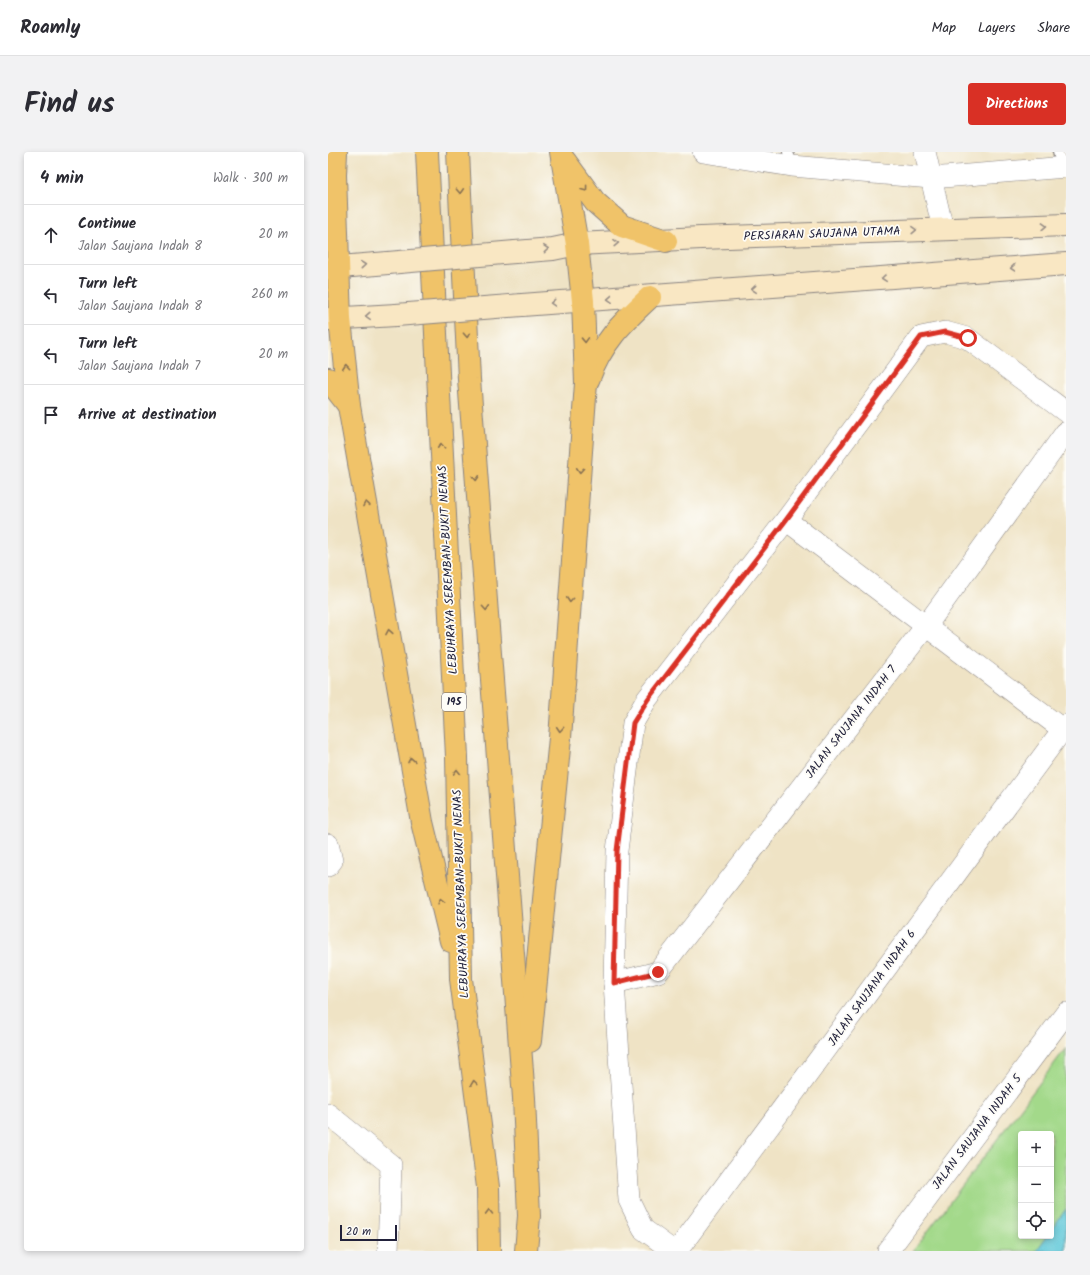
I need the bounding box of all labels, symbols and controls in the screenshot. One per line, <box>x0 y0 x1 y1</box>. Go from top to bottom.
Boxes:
text: Roamly <box>20 13 80 43</box>
text: Map <box>932 17 956 39</box>
text: Layers <box>978 17 1016 39</box>
text: Share <box>1038 17 1070 39</box>
text: Find us <box>24 82 115 127</box>
button: Directions <box>968 83 1066 125</box>
text: 4 min <box>40 165 84 192</box>
text: Walk · 300 m <box>213 168 288 189</box>
one-way arrow <box>580 184 587 191</box>
one-way arrow <box>456 188 464 194</box>
text: Continue <box>78 212 136 236</box>
one-way arrow <box>1041 221 1047 230</box>
street label: PERSIARAN SAUJANA UTAMA <box>743 222 901 246</box>
icon: ahead <box>40 224 62 246</box>
text: 20 m <box>258 224 288 245</box>
one-way arrow <box>911 226 917 235</box>
text: Jalan Saujana Indah 8 <box>78 236 202 257</box>
one-way arrow <box>613 238 619 247</box>
one-way arrow <box>543 245 549 254</box>
one-way arrow <box>360 260 366 269</box>
one-way arrow <box>1010 263 1016 272</box>
text: Turn left <box>78 272 138 296</box>
one-way arrow <box>881 274 887 283</box>
icon: left <box>40 284 62 306</box>
text: 260 m <box>251 284 288 305</box>
one-way arrow <box>751 284 757 293</box>
one-way arrow <box>607 295 613 303</box>
text: Jalan Saujana Indah 8 <box>78 296 202 317</box>
one-way arrow <box>550 299 556 308</box>
one-way arrow <box>365 312 371 321</box>
route start <box>959 329 977 347</box>
text: Turn left <box>78 332 138 356</box>
one-way arrow <box>462 332 471 338</box>
one-way arrow <box>581 337 589 343</box>
icon: left <box>40 344 62 366</box>
text: 20 m <box>258 344 288 365</box>
text: Jalan Saujana Indah 7 <box>78 356 200 377</box>
one-way arrow <box>341 364 350 370</box>
text: Arrive at destination <box>78 403 217 427</box>
icon: arrive <box>40 404 62 426</box>
one-way arrow <box>437 443 446 449</box>
street label: LEBUHRAYA SEREMBAN-BUKIT NENAS <box>433 465 463 675</box>
one-way arrow <box>575 467 584 473</box>
one-way arrow <box>472 475 481 481</box>
one-way arrow <box>363 501 371 507</box>
one-way arrow <box>566 597 575 603</box>
one-way arrow <box>482 605 491 611</box>
one-way arrow <box>385 629 394 635</box>
street label: JALAN SAUJANA INDAH 7 <box>801 661 902 783</box>
road number: 195 <box>442 693 466 711</box>
one-way arrow <box>556 726 565 732</box>
one-way arrow <box>407 757 416 763</box>
one-way arrow <box>453 769 462 775</box>
street label: LEBUHRAYA SEREMBAN-BUKIT NENAS <box>448 789 474 999</box>
one-way arrow <box>438 898 446 904</box>
street label: JALAN SAUJANA INDAH 6 <box>823 926 921 1050</box>
route end <box>649 963 667 981</box>
street label: JALAN SAUJANA INDAH 5 <box>927 1069 1028 1194</box>
one-way arrow <box>470 1080 479 1086</box>
map controls <box>1018 1131 1054 1239</box>
button: + <box>1018 1131 1054 1167</box>
button: − <box>1018 1167 1054 1203</box>
button: locate <box>1018 1203 1054 1239</box>
one-way arrow <box>484 1209 493 1215</box>
scale bar <box>340 1223 397 1242</box>
text: 20 m <box>346 1223 371 1241</box>

